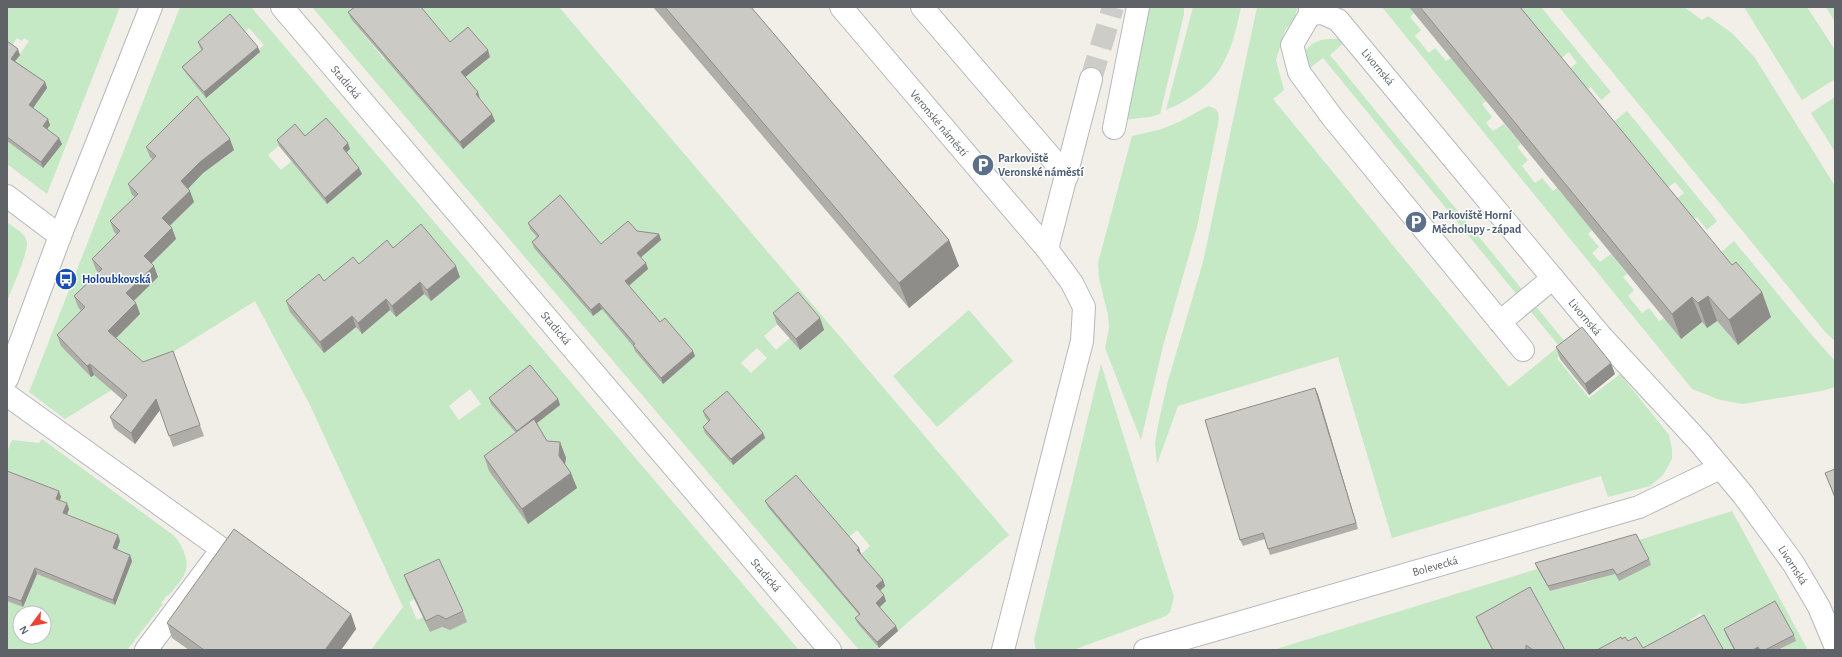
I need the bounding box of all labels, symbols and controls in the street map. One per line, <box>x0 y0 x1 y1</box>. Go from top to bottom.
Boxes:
street label: Livornská <box>1359 46 1397 88</box>
street label: Stadická <box>329 63 364 101</box>
street label: Veronské náměstí <box>908 87 970 159</box>
parking icon: Parkoviště Veronské náměstí <box>970 152 996 178</box>
place label: Parkoviště Veronské náměstí <box>998 152 1084 178</box>
parking icon: Parkoviště Horní Měcholupy - západ <box>1403 209 1429 235</box>
place label: Parkoviště Horní Měcholupy - západ <box>1432 209 1522 236</box>
bus stop icon: Holoubkovská <box>53 266 79 292</box>
place label: Holoubkovská <box>82 273 151 285</box>
street label: Livornská <box>1566 296 1604 338</box>
street label: Stadická <box>539 309 574 347</box>
street label: Livornská <box>1776 543 1810 587</box>
street label: Bolevecká <box>1411 554 1459 578</box>
street label: Stadická <box>749 556 784 594</box>
north arrow <box>12 605 52 645</box>
text: N <box>17 624 31 636</box>

